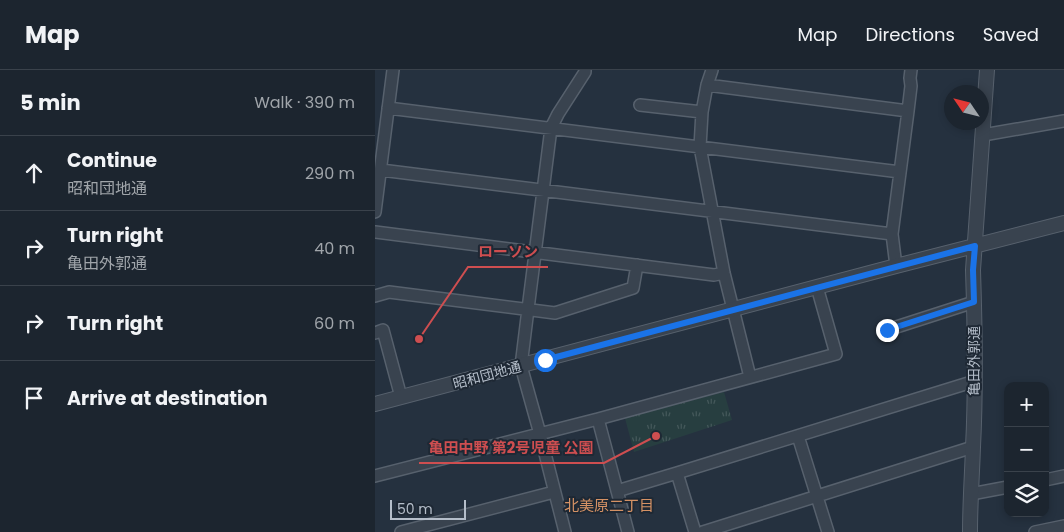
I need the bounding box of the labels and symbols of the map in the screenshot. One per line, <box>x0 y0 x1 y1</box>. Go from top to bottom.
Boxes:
north arrow <box>944 85 989 130</box>
callout: ローソン <box>468 237 548 267</box>
text: ローソン <box>478 241 538 262</box>
route end <box>876 319 899 342</box>
street label: 亀田外郭通 <box>964 326 984 396</box>
route start <box>534 349 557 372</box>
street label: 昭和団地通 <box>451 356 523 394</box>
callout: 亀田中野 第2号児童 公園 <box>419 433 604 463</box>
text: 亀田中野 第2号児童 公園 <box>429 437 593 458</box>
district label: 北美原二丁目 <box>564 495 654 516</box>
scale bar <box>390 497 466 520</box>

